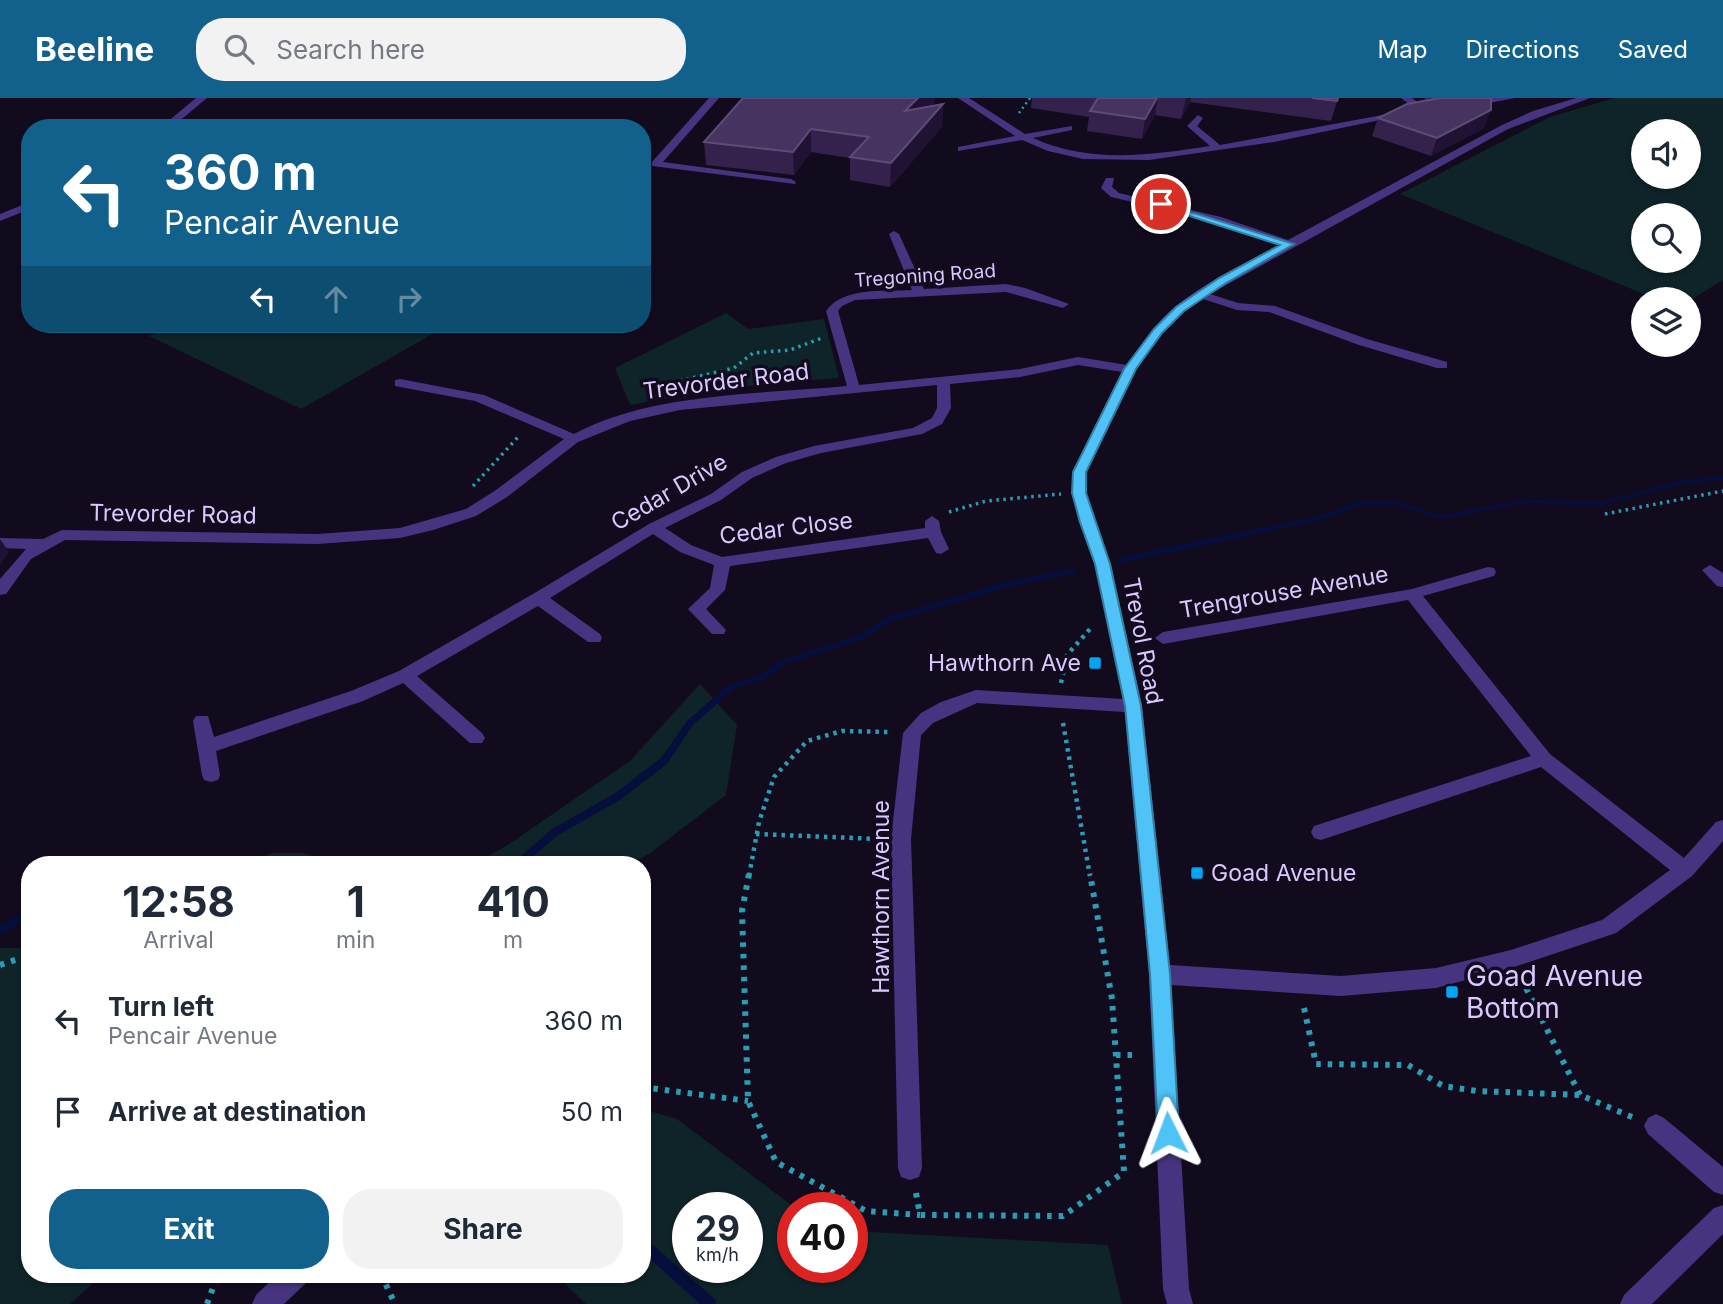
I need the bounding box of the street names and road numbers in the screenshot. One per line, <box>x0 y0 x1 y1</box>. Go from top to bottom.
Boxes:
street label: Tregoning Road <box>853 259 997 292</box>
street label: Trevorder Road <box>641 357 811 405</box>
street label: Cedar Drive <box>606 448 732 536</box>
street label: Trevorder Road <box>89 499 257 529</box>
street label: Cedar Close <box>718 506 854 550</box>
street label: Trengrouse Avenue <box>1177 560 1391 624</box>
street label: Trevol Road <box>1117 575 1169 707</box>
street label: Hawthorn Avenue <box>867 800 895 994</box>

